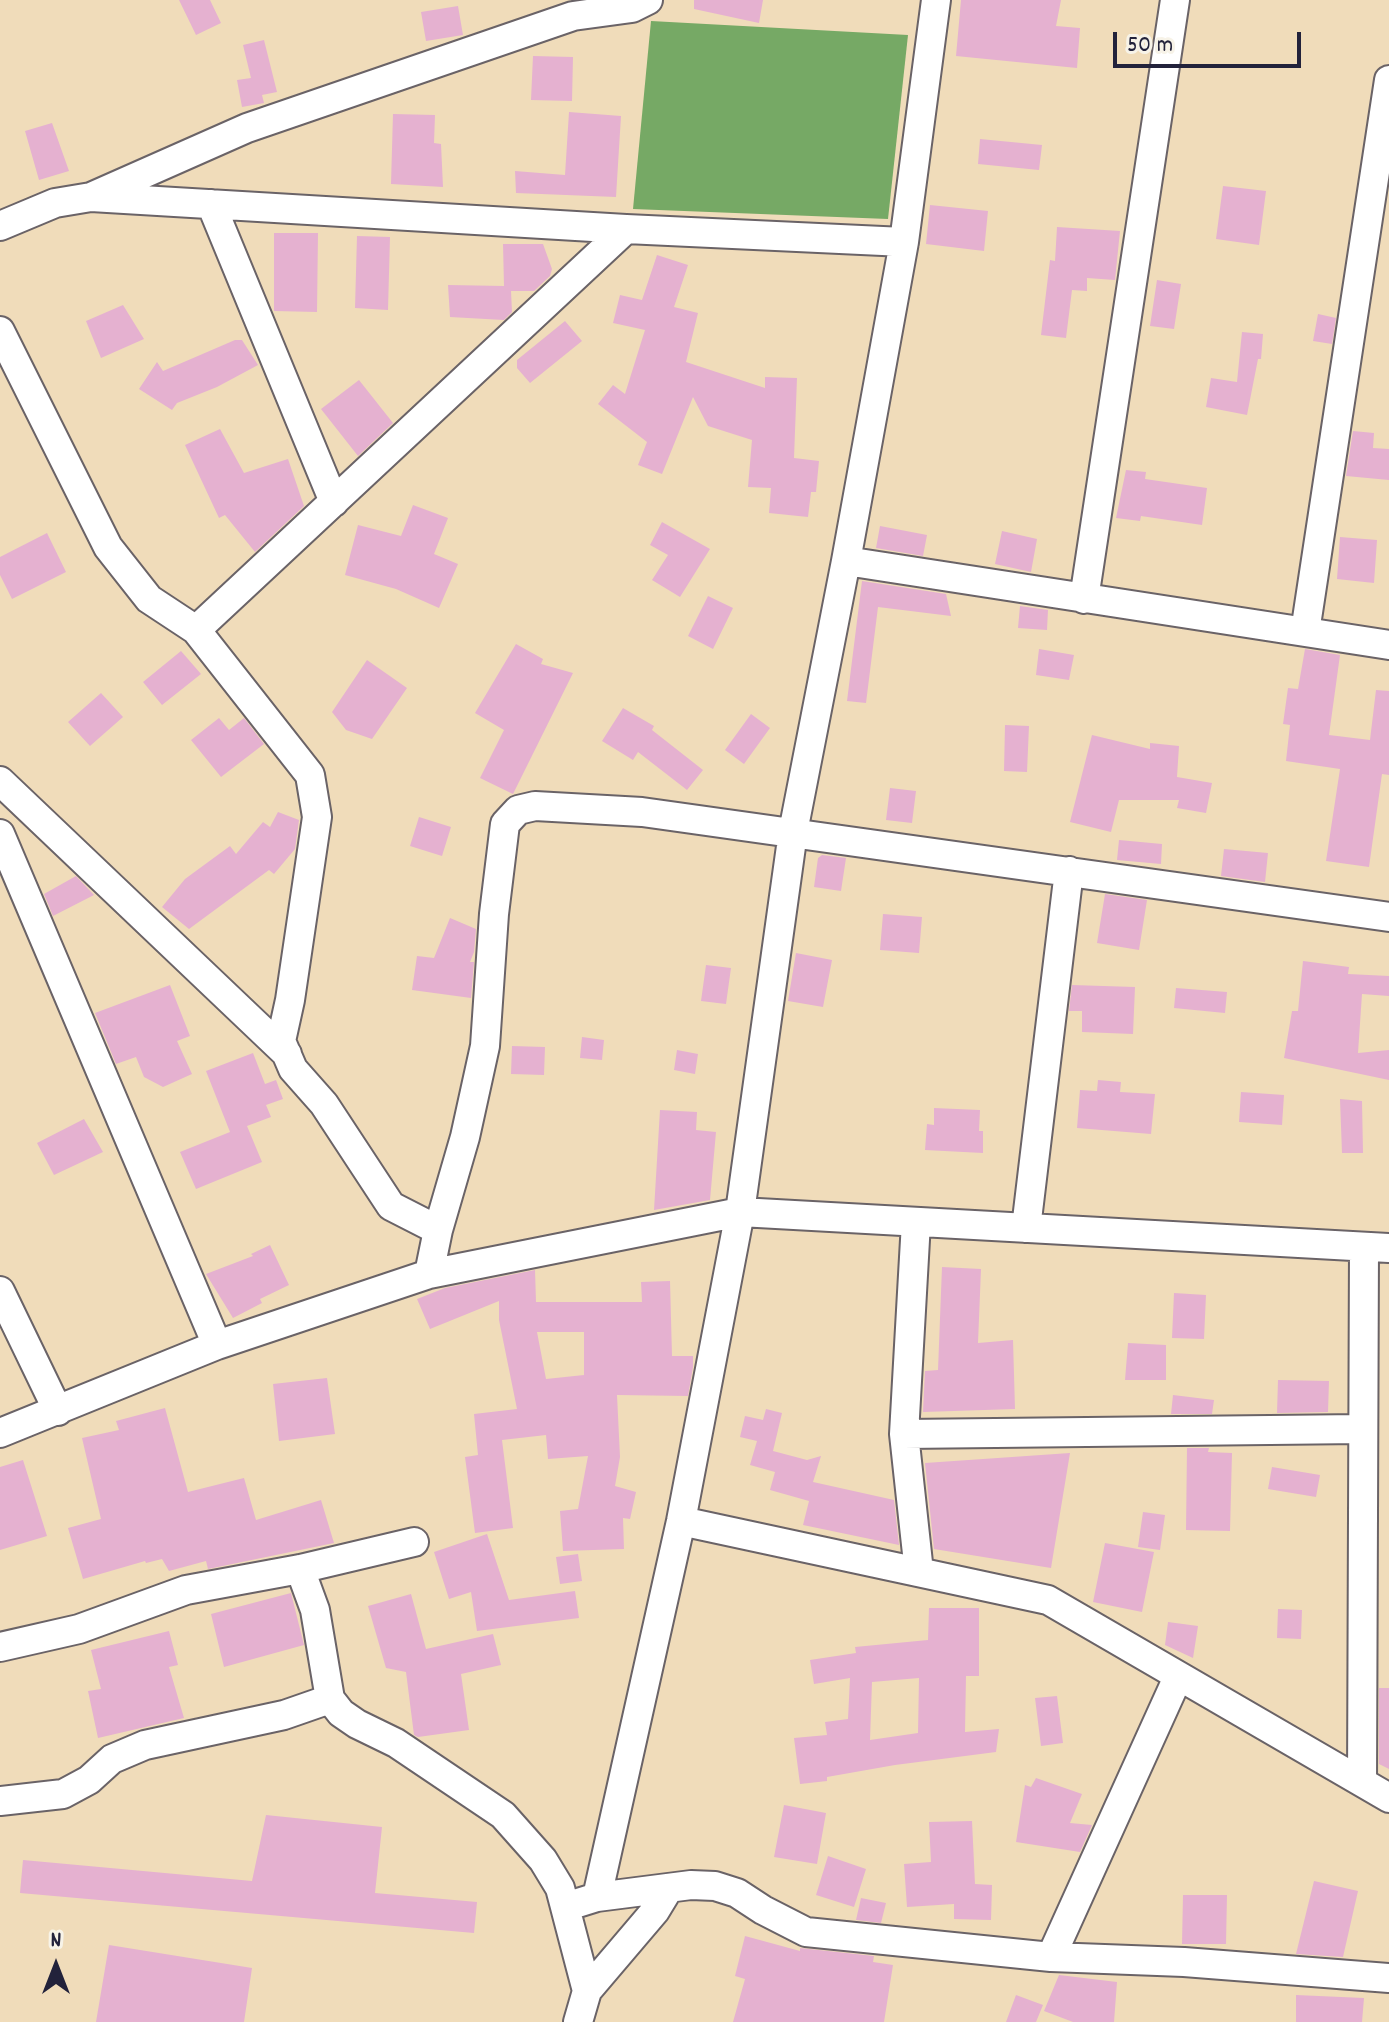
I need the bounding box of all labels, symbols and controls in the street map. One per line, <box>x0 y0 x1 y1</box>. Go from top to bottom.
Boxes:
scale bar <box>1117 16 1305 66</box>
text: 50 m <box>1127 29 1173 63</box>
north arrow <box>16 1926 96 2006</box>
text: N <box>51 1926 61 1957</box>

